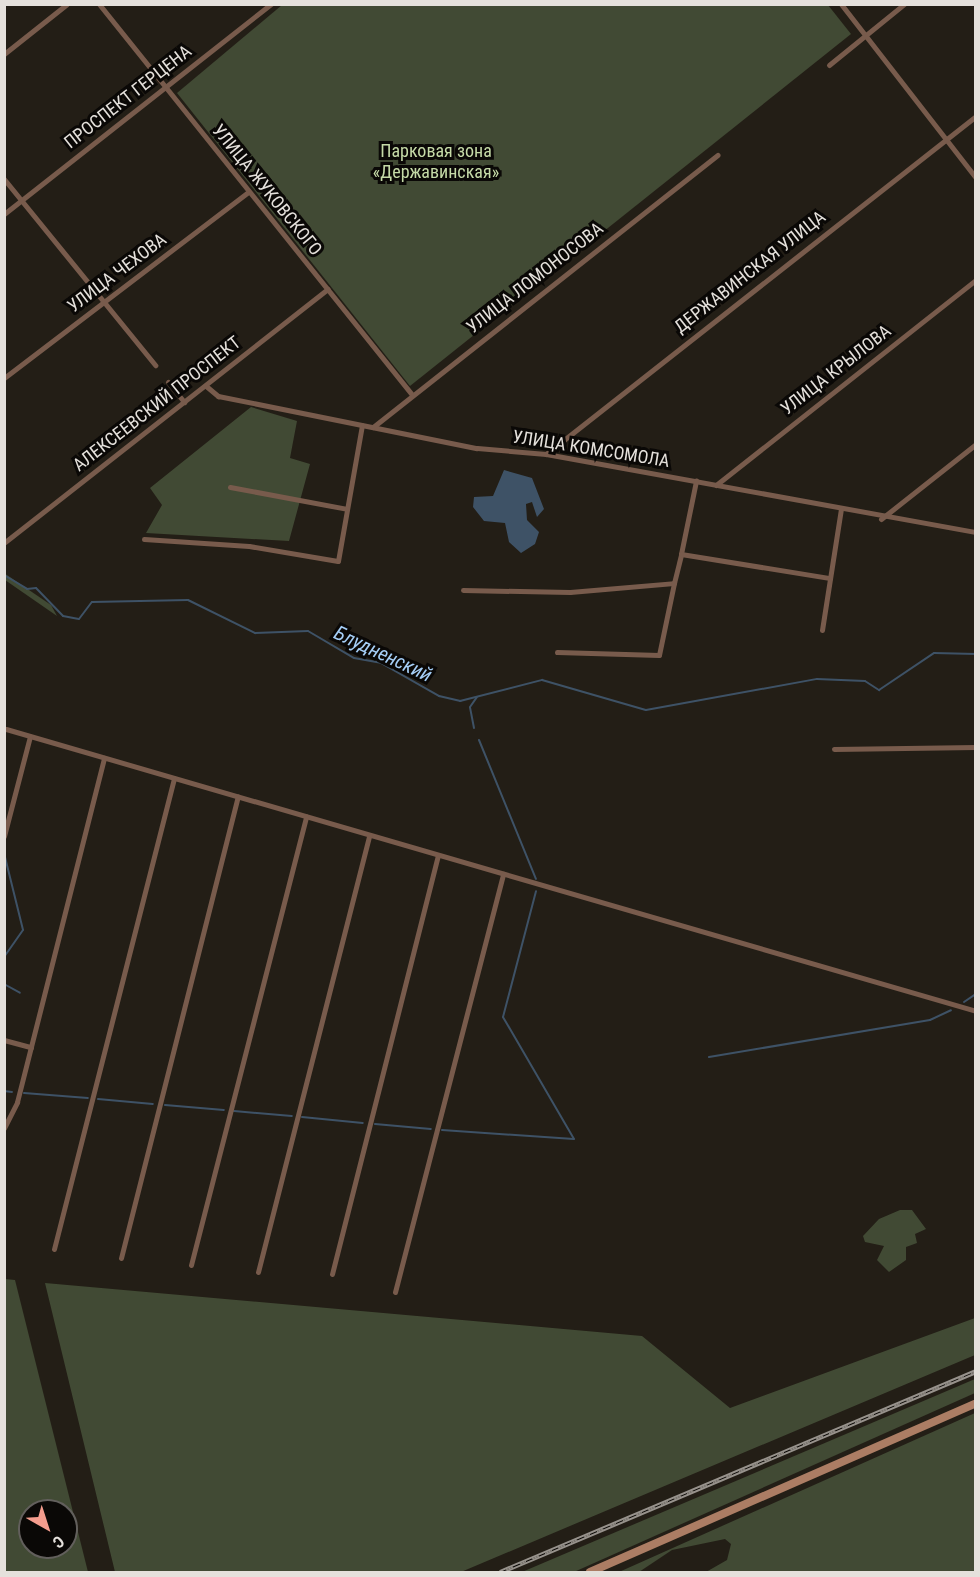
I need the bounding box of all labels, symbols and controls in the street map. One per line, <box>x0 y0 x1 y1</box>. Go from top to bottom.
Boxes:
street label: ПРОСПЕКТ ГЕРЦЕНА <box>60 41 196 153</box>
street label: УЛИЦА ЖУКОВСКОГО <box>208 120 326 260</box>
park label: Парковая зона «Державинская» <box>373 141 499 184</box>
street label: ДЕРЖАВИНСКАЯ УЛИЦА <box>670 206 830 338</box>
street label: УЛИЦА ЛОМОНОСОВА <box>462 218 608 338</box>
street label: УЛИЦА ЧЕХОВА <box>63 229 171 317</box>
street label: УЛИЦА КРЫЛОВА <box>777 320 895 420</box>
street label: АЛЕКСЕЕВСКИЙ ПРОСПЕКТ <box>69 332 245 476</box>
street label: УЛИЦА КОМСОМОЛА <box>511 426 671 472</box>
water label: Блудненский <box>330 621 436 687</box>
north arrow <box>18 1499 78 1559</box>
text: С <box>49 1532 68 1552</box>

